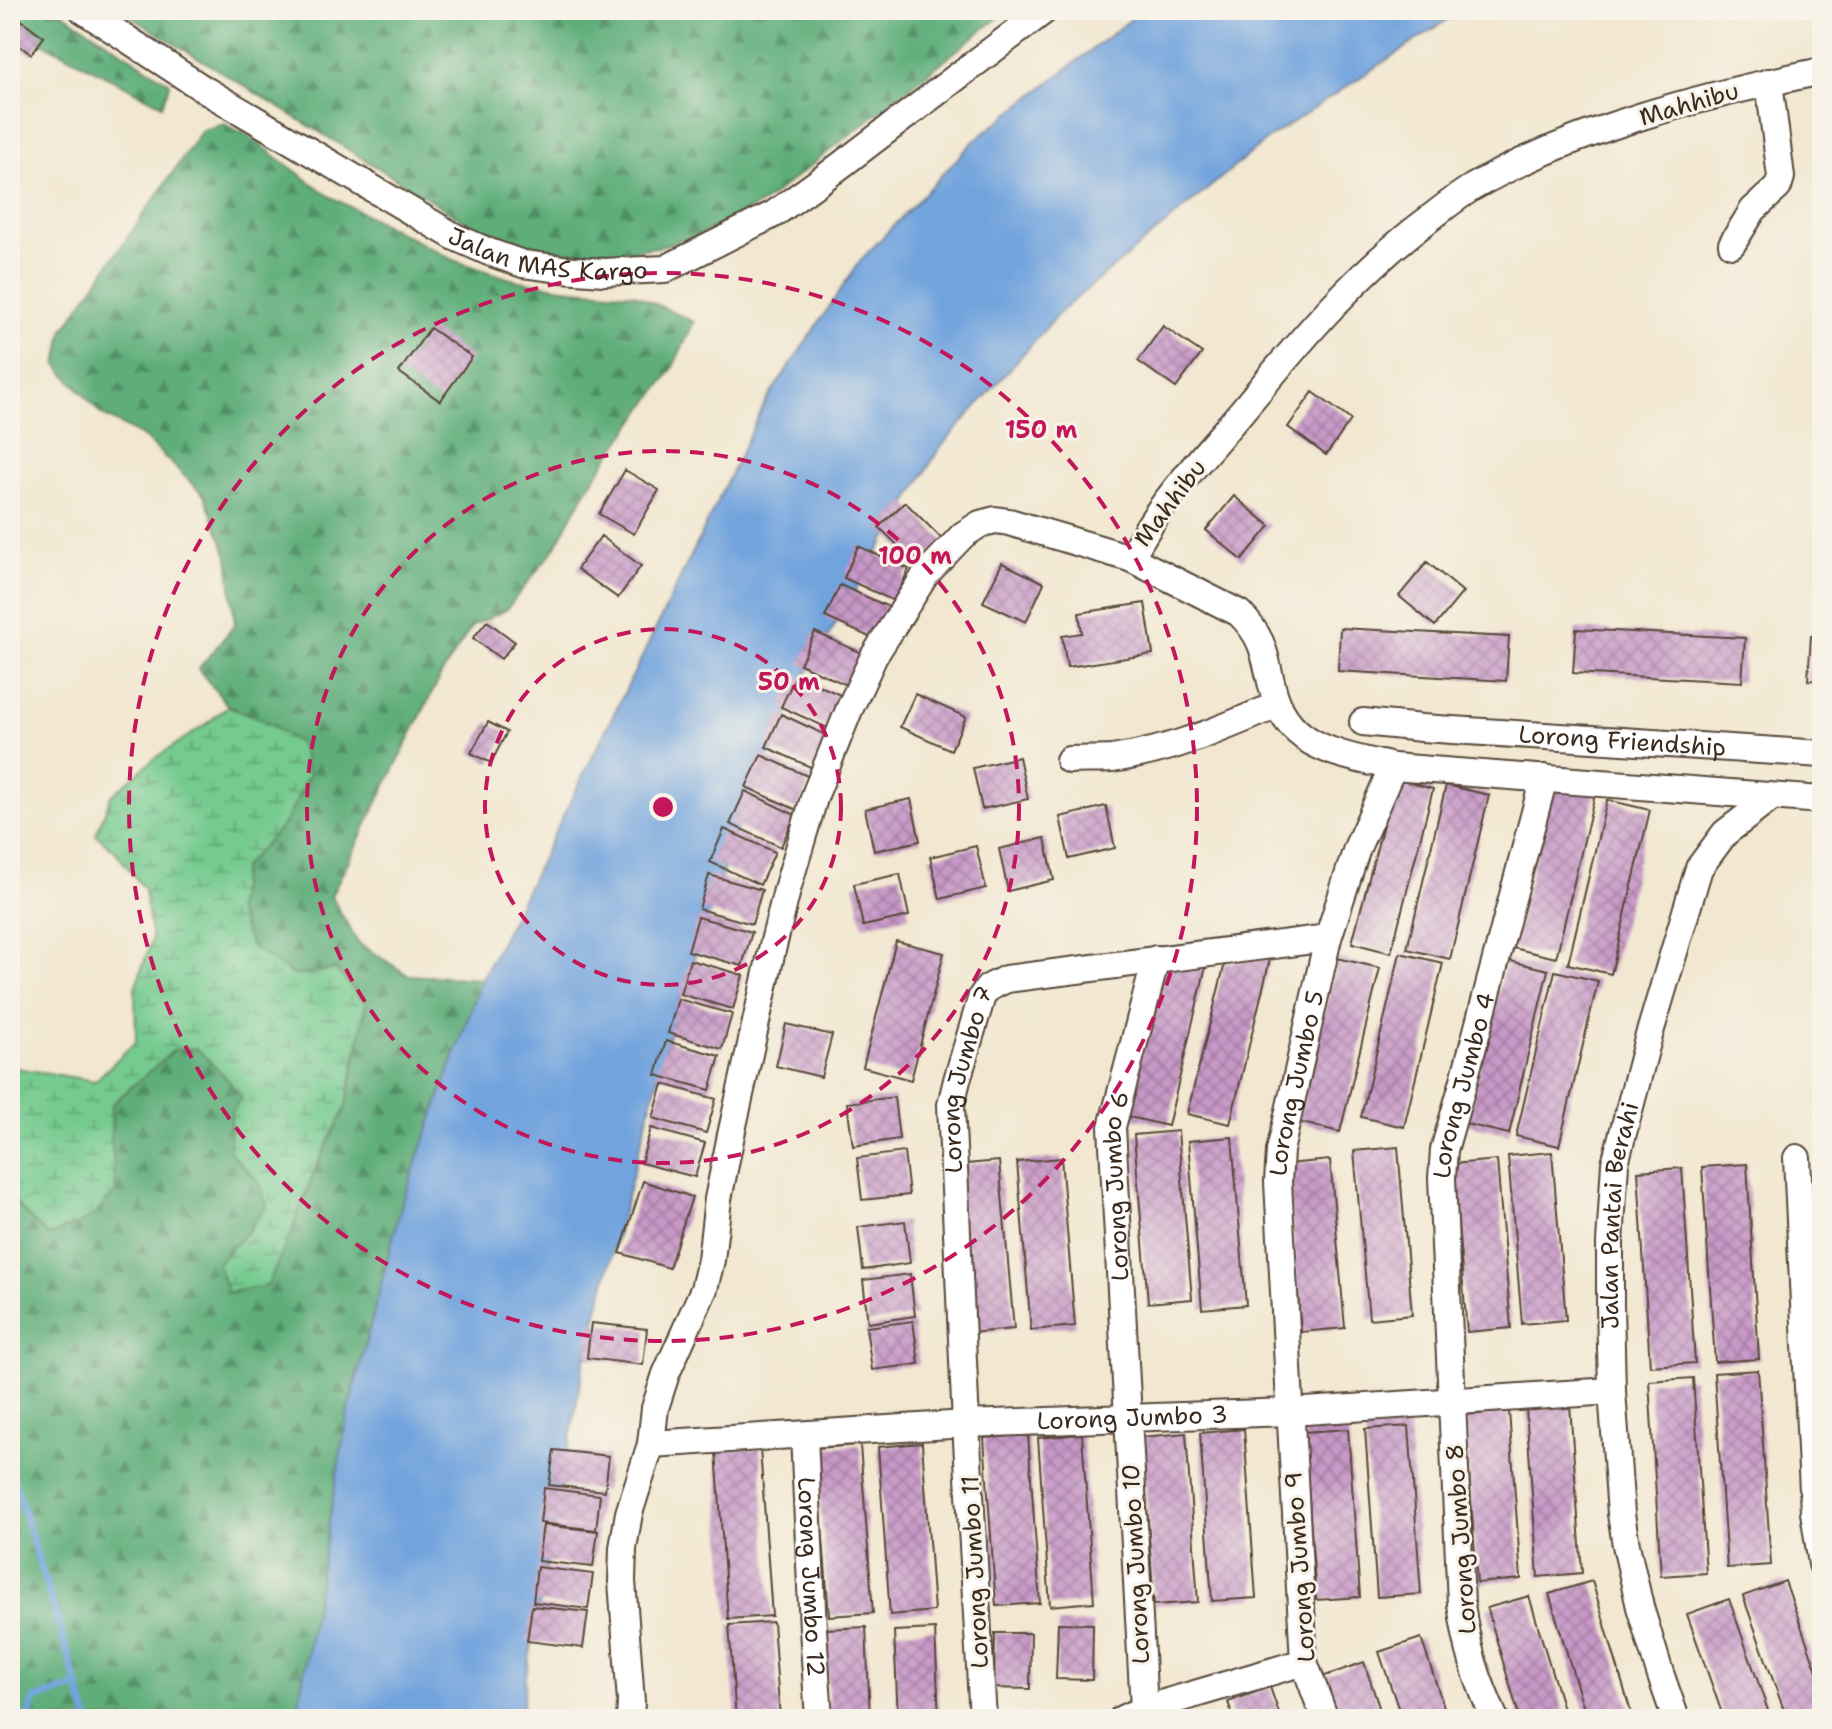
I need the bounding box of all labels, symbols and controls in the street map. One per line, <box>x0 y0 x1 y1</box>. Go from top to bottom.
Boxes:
street label: Mahhibu <box>1636 75 1742 133</box>
street label: Jalan MAS Kargo <box>443 220 648 288</box>
text: 150 m <box>1005 414 1077 446</box>
street label: Mahhibu <box>1127 453 1213 553</box>
text: 100 m <box>878 540 952 572</box>
text: 50 m <box>758 666 820 698</box>
street label: Lorong Friendship <box>1518 718 1727 764</box>
centre of rings <box>649 793 677 821</box>
street label: Lorong Jumbo 7 <box>935 979 1000 1174</box>
street label: Lorong Jumbo 5 <box>1262 987 1332 1177</box>
street label: Lorong Jumbo 4 <box>1426 989 1503 1180</box>
street label: Lorong Jumbo 6 <box>1096 1087 1137 1282</box>
street label: Jalan Pantai Berahi <box>1594 1099 1647 1330</box>
street label: Lorong Jumbo 3 <box>1036 1398 1228 1437</box>
street label: Lorong Jumbo 8 <box>1438 1443 1484 1635</box>
street label: Lorong Jumbo 10 <box>1115 1463 1157 1665</box>
street label: Lorong Jumbo 9 <box>1277 1471 1323 1663</box>
street label: Lorong Jumbo 11 <box>954 1475 996 1669</box>
street label: Lorong Jumbo 12 <box>790 1476 832 1678</box>

